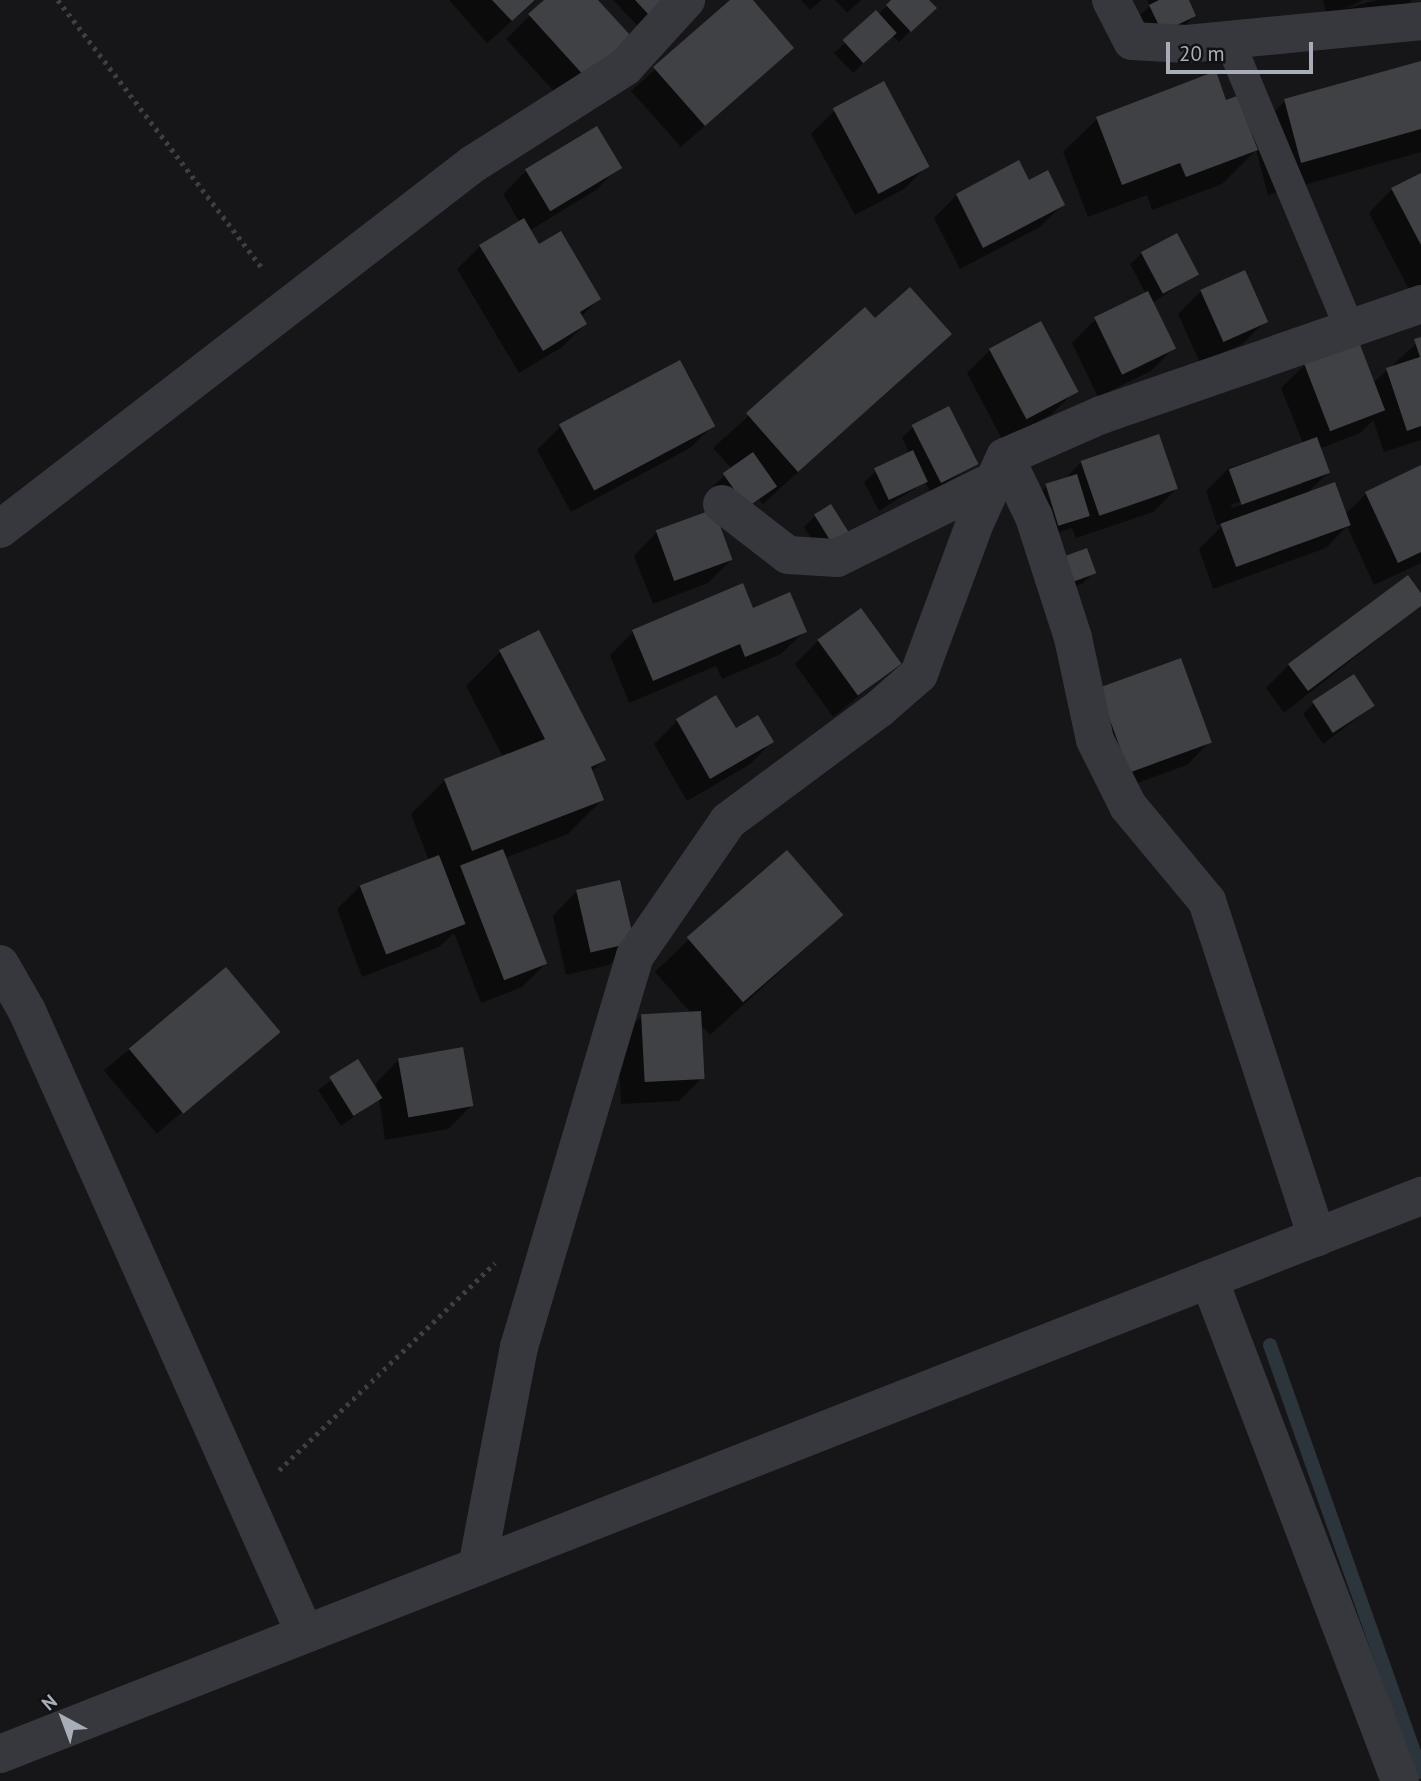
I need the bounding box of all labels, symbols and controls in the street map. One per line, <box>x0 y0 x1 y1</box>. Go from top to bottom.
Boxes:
scale bar <box>1169 28 1316 72</box>
text: 20 m <box>1179 40 1225 67</box>
north arrow <box>28 1683 98 1753</box>
text: N <box>37 1689 62 1715</box>

